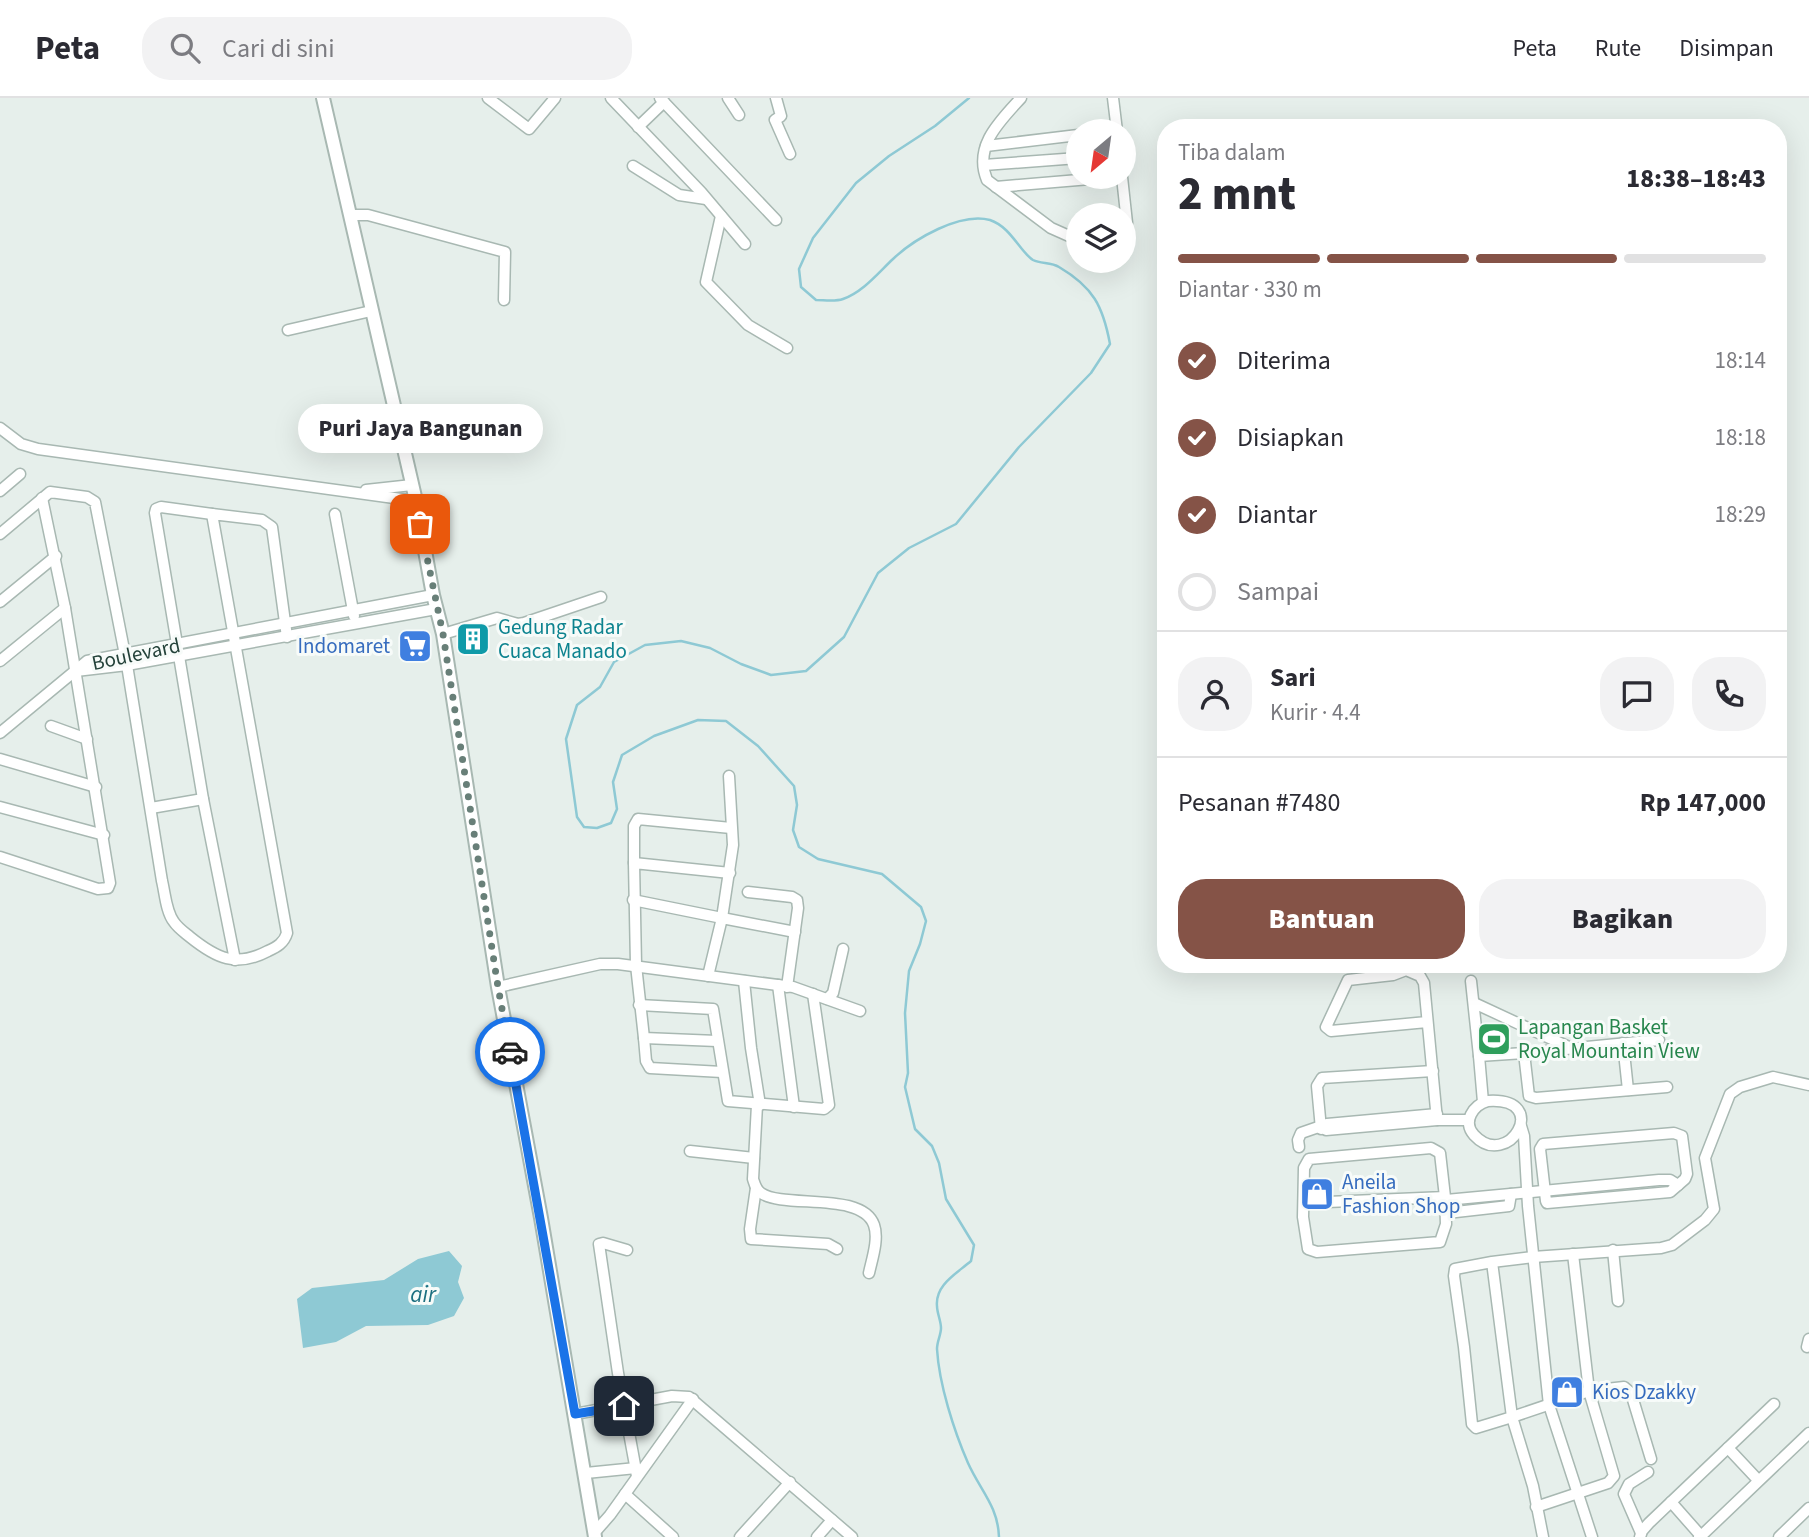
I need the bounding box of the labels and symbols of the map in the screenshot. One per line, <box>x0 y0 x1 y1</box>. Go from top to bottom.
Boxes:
north arrow <box>1066 119 1136 189</box>
callout: Puri Jaya Bangunan <box>298 405 542 454</box>
pin <box>390 494 450 554</box>
place label: Gedung Radar Cuaca Manado <box>498 612 627 666</box>
building icon: Gedung Radar Cuaca Manado <box>454 620 492 658</box>
supermarket icon: Indomaret <box>396 627 434 665</box>
street label: Boulevard <box>89 630 183 678</box>
place label: Indomaret <box>298 631 390 661</box>
place label: Lapangan Basket Royal Mountain View <box>1518 1012 1700 1066</box>
courier <box>475 1017 545 1087</box>
sports icon: Lapangan Basket Royal Mountain View <box>1475 1020 1513 1058</box>
place label: Aneila Fashion Shop <box>1342 1167 1460 1221</box>
shop icon: Aneila Fashion Shop <box>1298 1175 1336 1213</box>
water label: air <box>410 1278 437 1311</box>
shop icon: Kios Dzakky <box>1548 1373 1586 1411</box>
pin <box>594 1376 654 1436</box>
place label: Kios Dzakky <box>1592 1377 1696 1407</box>

